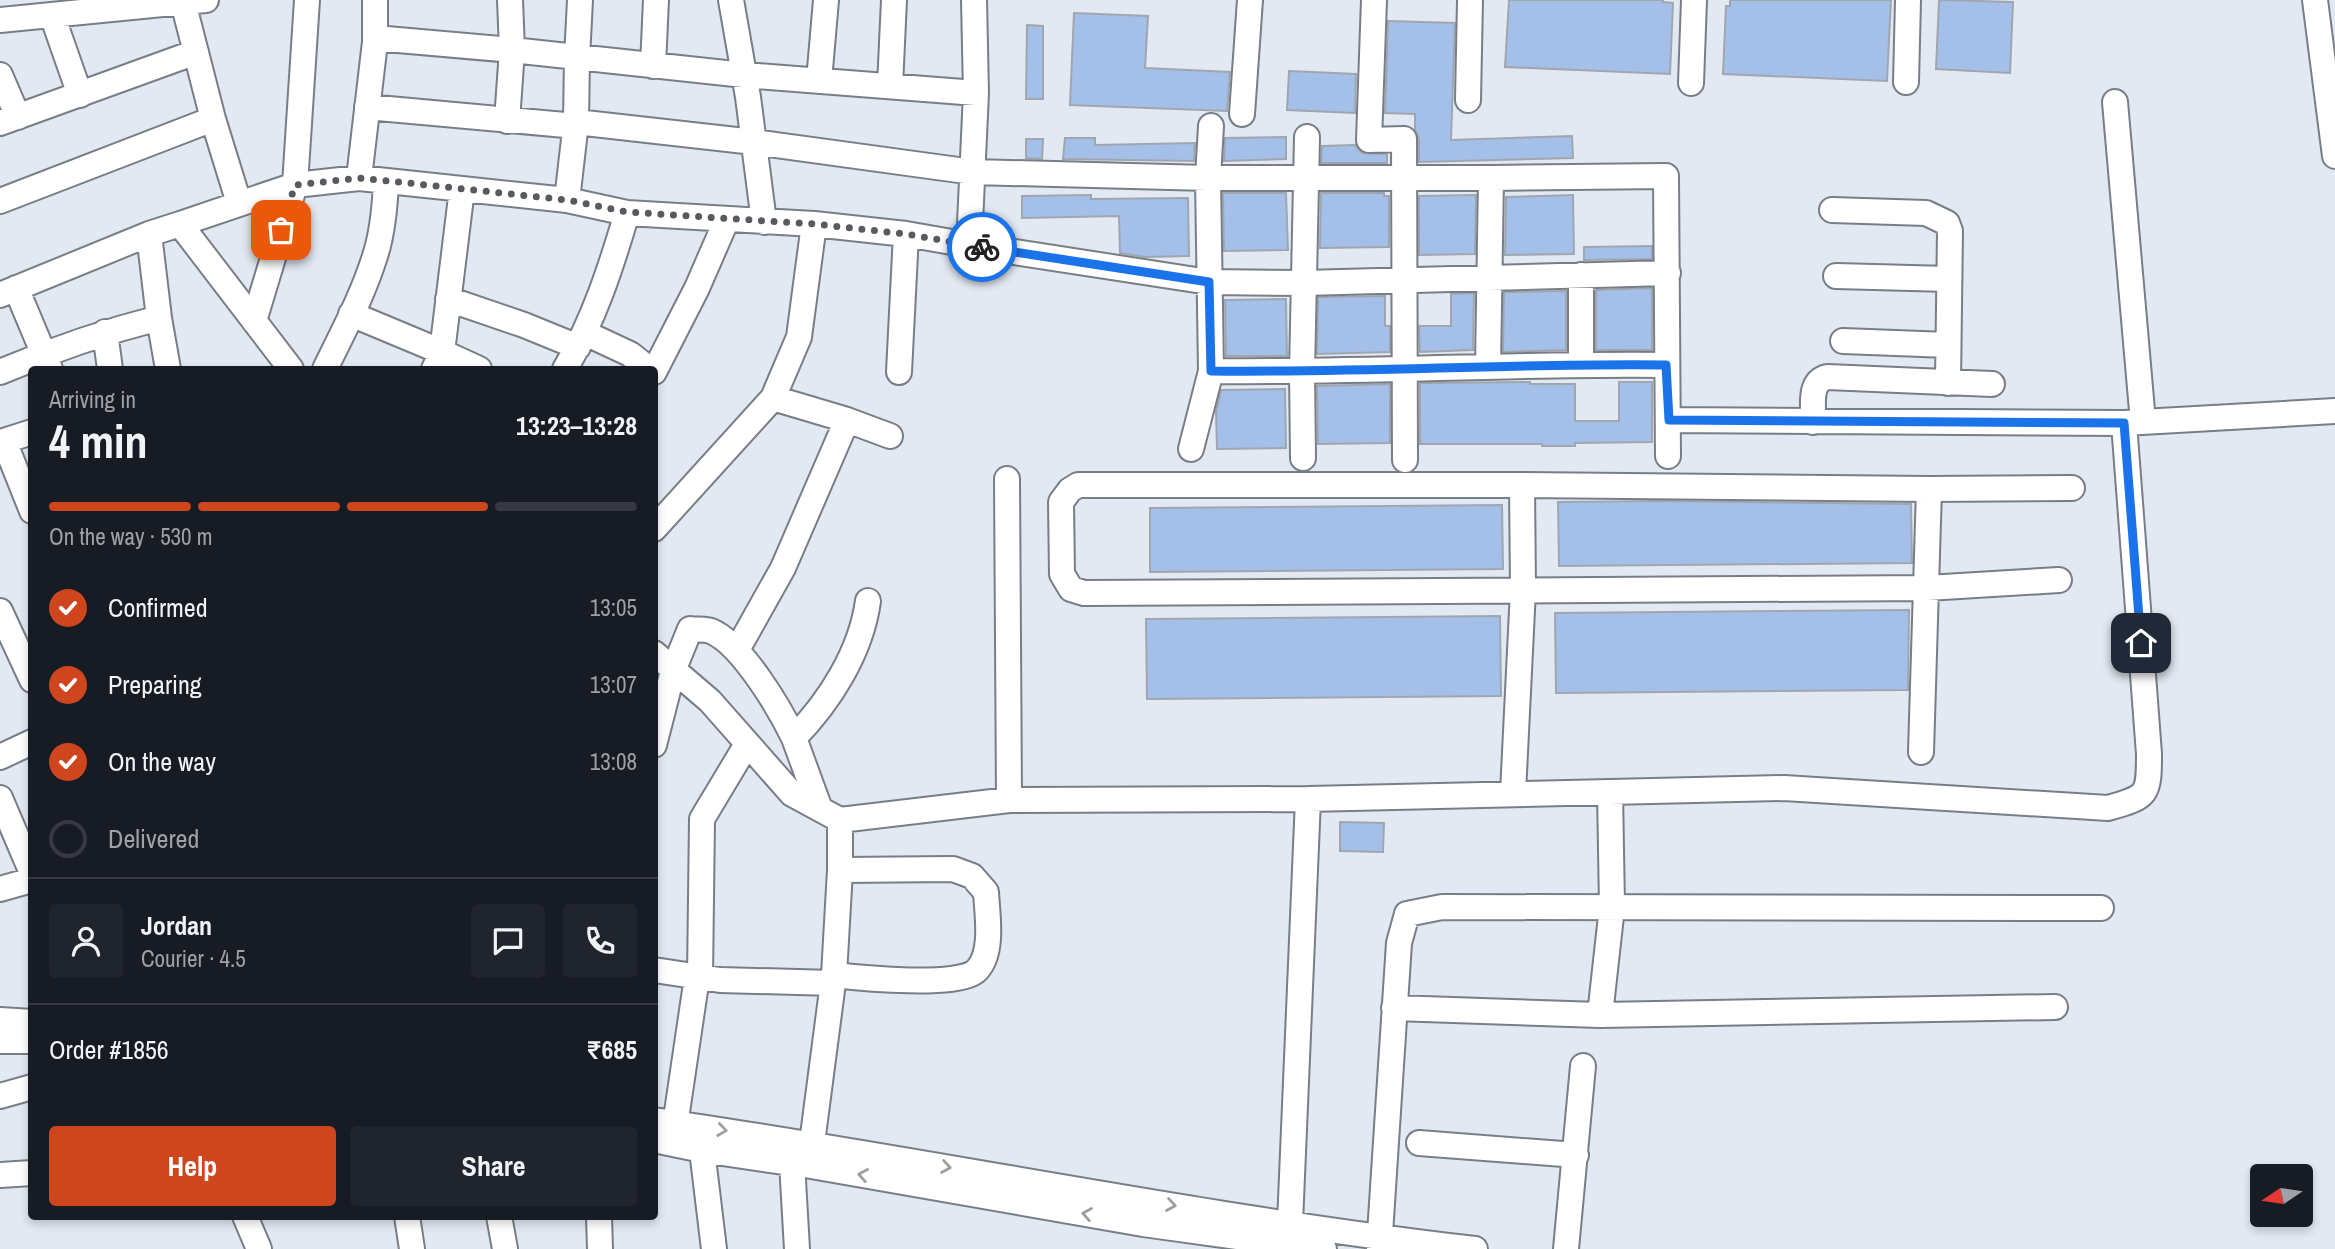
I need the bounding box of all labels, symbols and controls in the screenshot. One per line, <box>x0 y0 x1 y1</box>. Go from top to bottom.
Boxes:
pin <box>251 200 311 260</box>
icon: bag <box>262 211 300 249</box>
courier <box>947 212 1017 282</box>
icon: bike <box>963 228 1001 266</box>
text: Arriving in <box>49 384 136 415</box>
text: 13:23–13:28 <box>516 408 637 443</box>
text: 4 min <box>49 410 148 472</box>
text: On the way · 530 m <box>49 521 213 552</box>
icon: check <box>49 589 87 627</box>
text: Confirmed <box>108 590 208 625</box>
text: 13:05 <box>590 592 637 623</box>
pin <box>2111 613 2171 673</box>
icon: home <box>2122 624 2160 662</box>
icon: check <box>49 666 87 704</box>
text: Preparing <box>108 667 202 702</box>
text: 13:07 <box>590 669 637 700</box>
icon: check <box>49 743 87 781</box>
text: On the way <box>108 744 216 779</box>
text: 13:08 <box>590 746 637 777</box>
text: Delivered <box>108 821 199 856</box>
button: person <box>49 904 123 978</box>
button: chat <box>471 904 545 978</box>
button: phone <box>563 904 637 978</box>
text: Jordan <box>141 908 212 943</box>
text: Courier · 4.5 <box>141 943 246 974</box>
text: Order #1856 <box>49 1032 169 1067</box>
text: ₹685 <box>586 1032 637 1067</box>
one-way arrow <box>716 1122 728 1137</box>
button: Help <box>49 1126 336 1206</box>
button: Share <box>350 1126 637 1206</box>
one-way arrow <box>940 1159 952 1174</box>
north arrow <box>2250 1164 2314 1227</box>
map controls <box>2250 1164 2313 1227</box>
one-way arrow <box>857 1168 869 1183</box>
one-way arrow <box>1165 1197 1177 1212</box>
one-way arrow <box>1081 1207 1093 1222</box>

